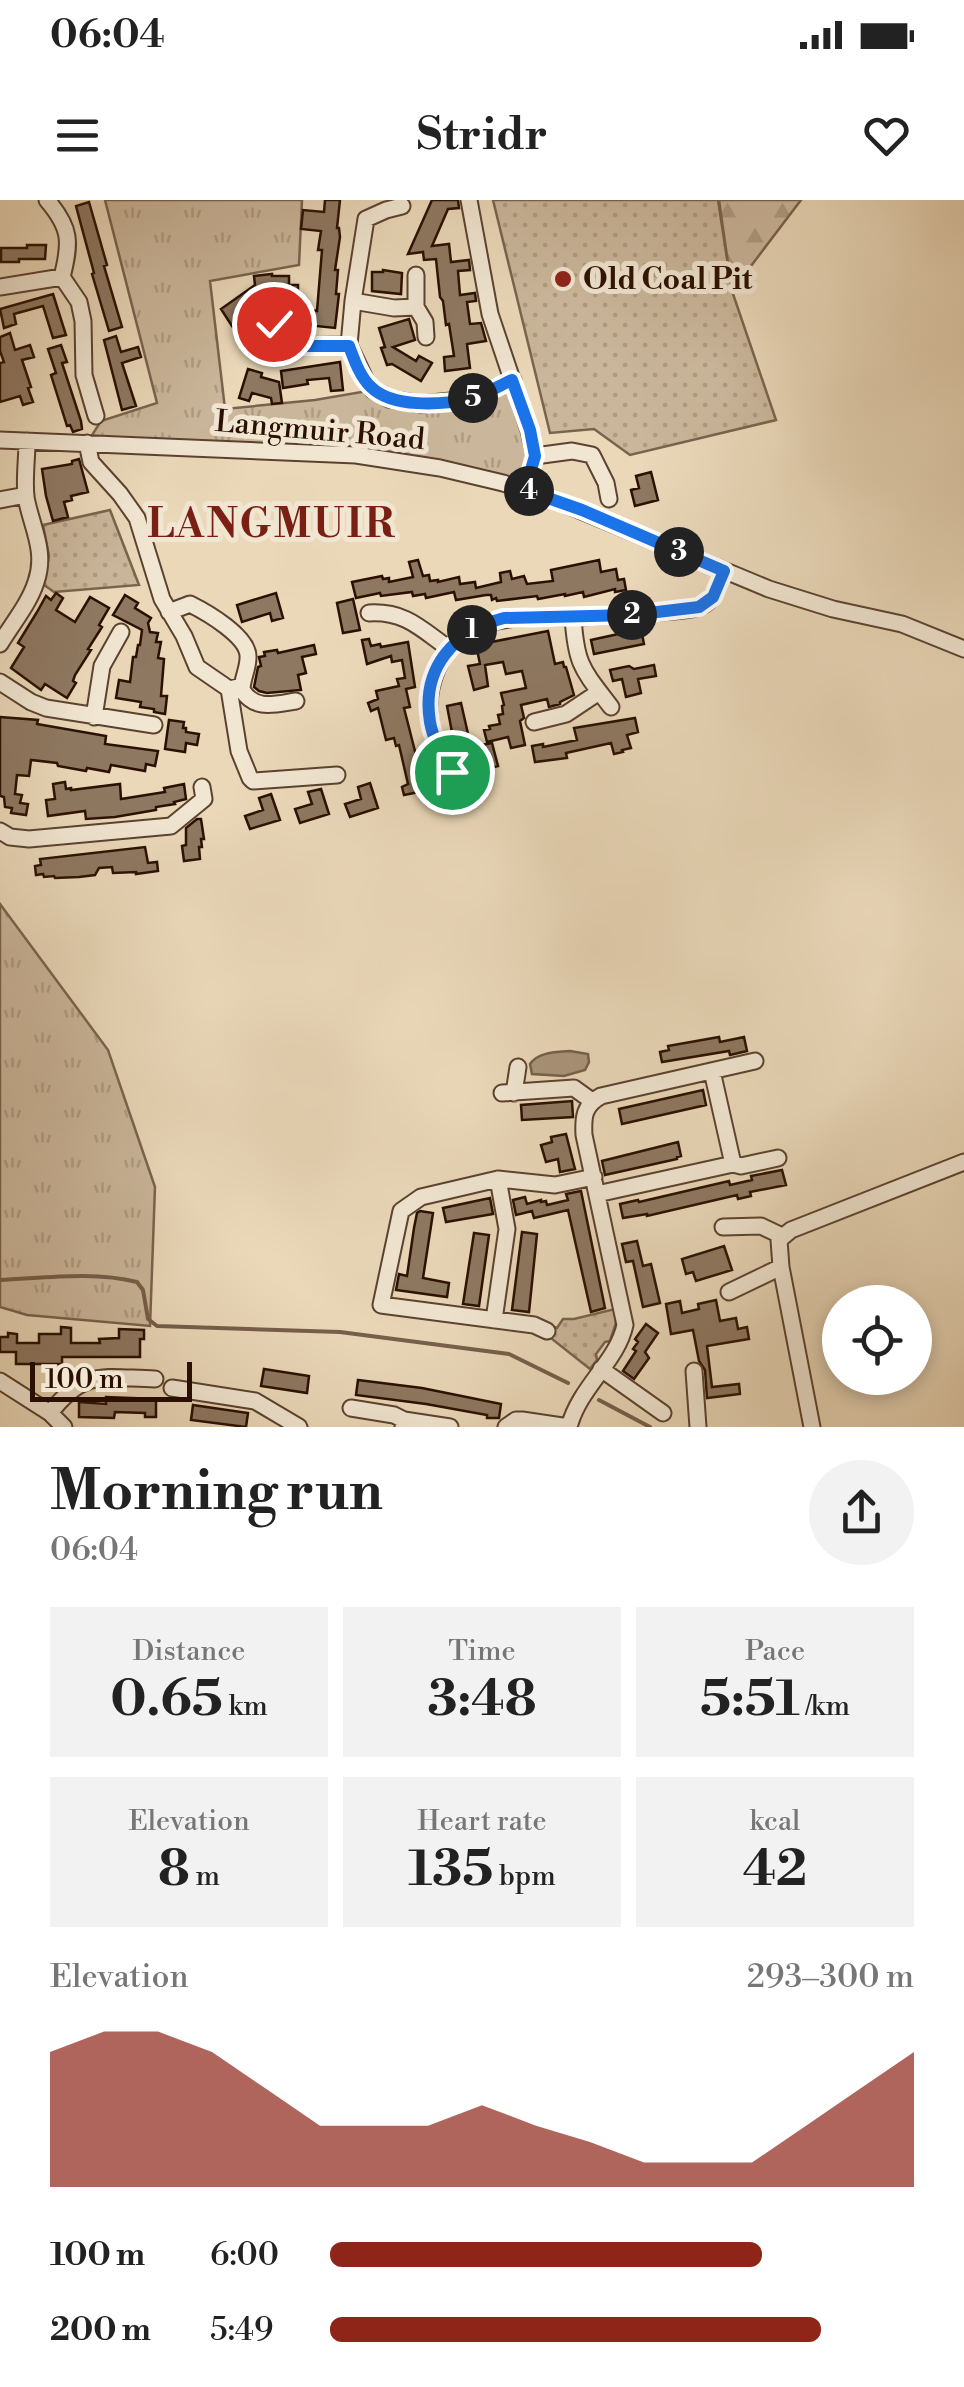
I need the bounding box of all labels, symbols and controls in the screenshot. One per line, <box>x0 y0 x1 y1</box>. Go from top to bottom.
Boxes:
text: 06:04 <box>50 12 165 59</box>
text: Stridr <box>416 107 548 164</box>
icon: menu <box>50 108 105 163</box>
icon: heart <box>859 108 914 163</box>
place label: Old Coal Pit <box>583 261 753 299</box>
marker: Old Coal Pit <box>552 268 574 290</box>
pin <box>232 282 317 367</box>
icon: check <box>247 297 302 352</box>
pin: 5 <box>448 373 498 423</box>
text: 5 <box>464 380 482 415</box>
street label: Langmuir Road <box>213 403 426 459</box>
pin: 4 <box>504 466 554 516</box>
text: 4 <box>520 473 538 508</box>
district label: LANGMUIR <box>147 500 397 550</box>
pin: 3 <box>654 527 704 577</box>
text: 3 <box>671 534 687 569</box>
pin: 2 <box>607 590 657 640</box>
text: 2 <box>623 597 641 632</box>
pin: 1 <box>447 605 497 655</box>
text: 1 <box>465 612 479 647</box>
pin <box>410 730 495 815</box>
icon: arrive <box>425 745 480 800</box>
map controls <box>822 1285 932 1395</box>
button: locate <box>822 1285 932 1395</box>
scale bar <box>30 1357 192 1402</box>
text: 100 m <box>45 1362 124 1397</box>
text: Morning run <box>50 1458 383 1527</box>
button: share <box>809 1460 914 1565</box>
text: 06:04 <box>50 1530 138 1570</box>
text: Distance <box>133 1634 245 1669</box>
text: Time <box>448 1634 516 1669</box>
text: Pace <box>745 1634 805 1669</box>
text: 0.65 <box>110 1669 223 1731</box>
text: 3:48 <box>427 1669 537 1731</box>
text: 5:51 <box>700 1669 800 1731</box>
text: km <box>223 1689 268 1724</box>
text: /km <box>800 1689 850 1724</box>
text: Elevation <box>128 1804 250 1839</box>
text: Heart rate <box>417 1804 547 1839</box>
text: kcal <box>750 1804 800 1839</box>
text: 8 <box>158 1839 190 1901</box>
text: 135 <box>408 1839 493 1901</box>
text: 42 <box>743 1839 807 1901</box>
text: m <box>190 1859 220 1894</box>
text: bpm <box>493 1859 556 1894</box>
text: Elevation <box>50 1957 189 1997</box>
text: 293–300 m <box>747 1957 914 1997</box>
text: 100 m <box>50 2235 145 2275</box>
text: 6:00 <box>210 2235 279 2275</box>
text: 200 m <box>50 2310 151 2350</box>
text: 5:49 <box>210 2310 273 2350</box>

